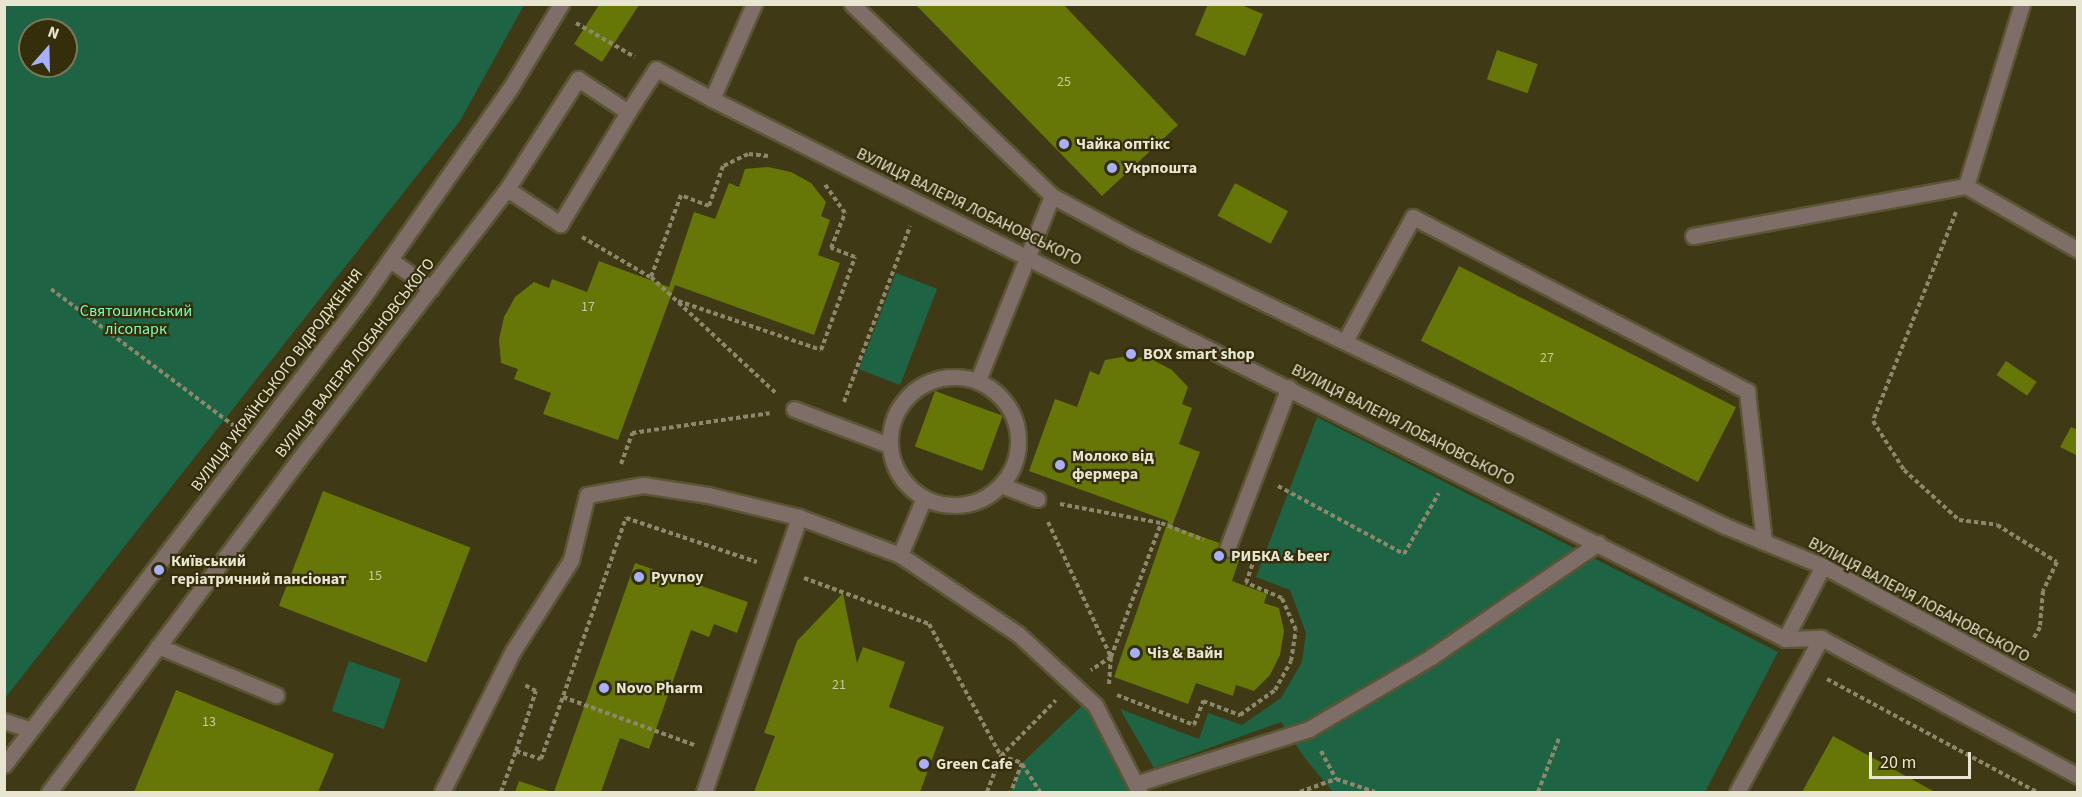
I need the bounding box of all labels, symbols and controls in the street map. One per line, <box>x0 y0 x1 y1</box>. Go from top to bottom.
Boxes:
north arrow <box>18 18 78 78</box>
text: N <box>45 21 62 45</box>
house number: 25 <box>1057 74 1071 90</box>
place label: Чайка оптікс <box>1076 134 1170 154</box>
marker: Чайка оптікс <box>1057 137 1071 151</box>
street label: ВУЛИЦЯ ВАЛЕРІЯ ЛОБАНОВСЬКОГО <box>853 144 1085 270</box>
place label: Укрпошта <box>1124 158 1197 178</box>
marker: Укрпошта <box>1105 161 1119 175</box>
street label: ВУЛИЦЯ ВАЛЕРІЯ ЛОБАНОВСЬКОГО <box>271 254 439 462</box>
street label: ВУЛИЦЯ УКРАЇНСЬКОГО ВІДРОДЖЕННЯ <box>187 265 367 495</box>
house number: 17 <box>581 299 595 315</box>
park label: Святошинський лісопарк <box>80 301 192 339</box>
place label: BOX smart shop <box>1143 344 1255 364</box>
marker: BOX smart shop <box>1124 347 1138 361</box>
house number: 27 <box>1540 350 1554 366</box>
street label: ВУЛИЦЯ ВАЛЕРІЯ ЛОБАНОВСЬКОГО <box>1288 360 1518 490</box>
place label: Молоко від фермера <box>1072 446 1154 484</box>
marker: Молоко від фермера <box>1053 458 1067 472</box>
street label: ВУЛИЦЯ ВАЛЕРІЯ ЛОБАНОВСЬКОГО <box>1805 533 2033 667</box>
place label: РИБКА & beer <box>1231 546 1329 566</box>
marker: РИБКА & beer <box>1212 549 1226 563</box>
place label: Київський геріатричний пансіонат <box>171 551 347 589</box>
marker: Київський геріатричний пансіонат <box>152 563 166 577</box>
place label: Pyvnoy <box>651 567 703 587</box>
house number: 15 <box>368 568 382 584</box>
marker: Pyvnoy <box>632 570 646 584</box>
place label: Чіз & Вайн <box>1147 643 1223 663</box>
marker: Чіз & Вайн <box>1128 646 1142 660</box>
house number: 21 <box>832 677 846 693</box>
place label: Novo Pharm <box>616 678 703 698</box>
marker: Novo Pharm <box>597 681 611 695</box>
house number: 13 <box>202 714 216 730</box>
scale bar <box>1872 740 1974 778</box>
text: 20 m <box>1880 750 1916 775</box>
place label: Green Cafe <box>936 754 1013 774</box>
marker: Green Cafe <box>917 757 931 771</box>

